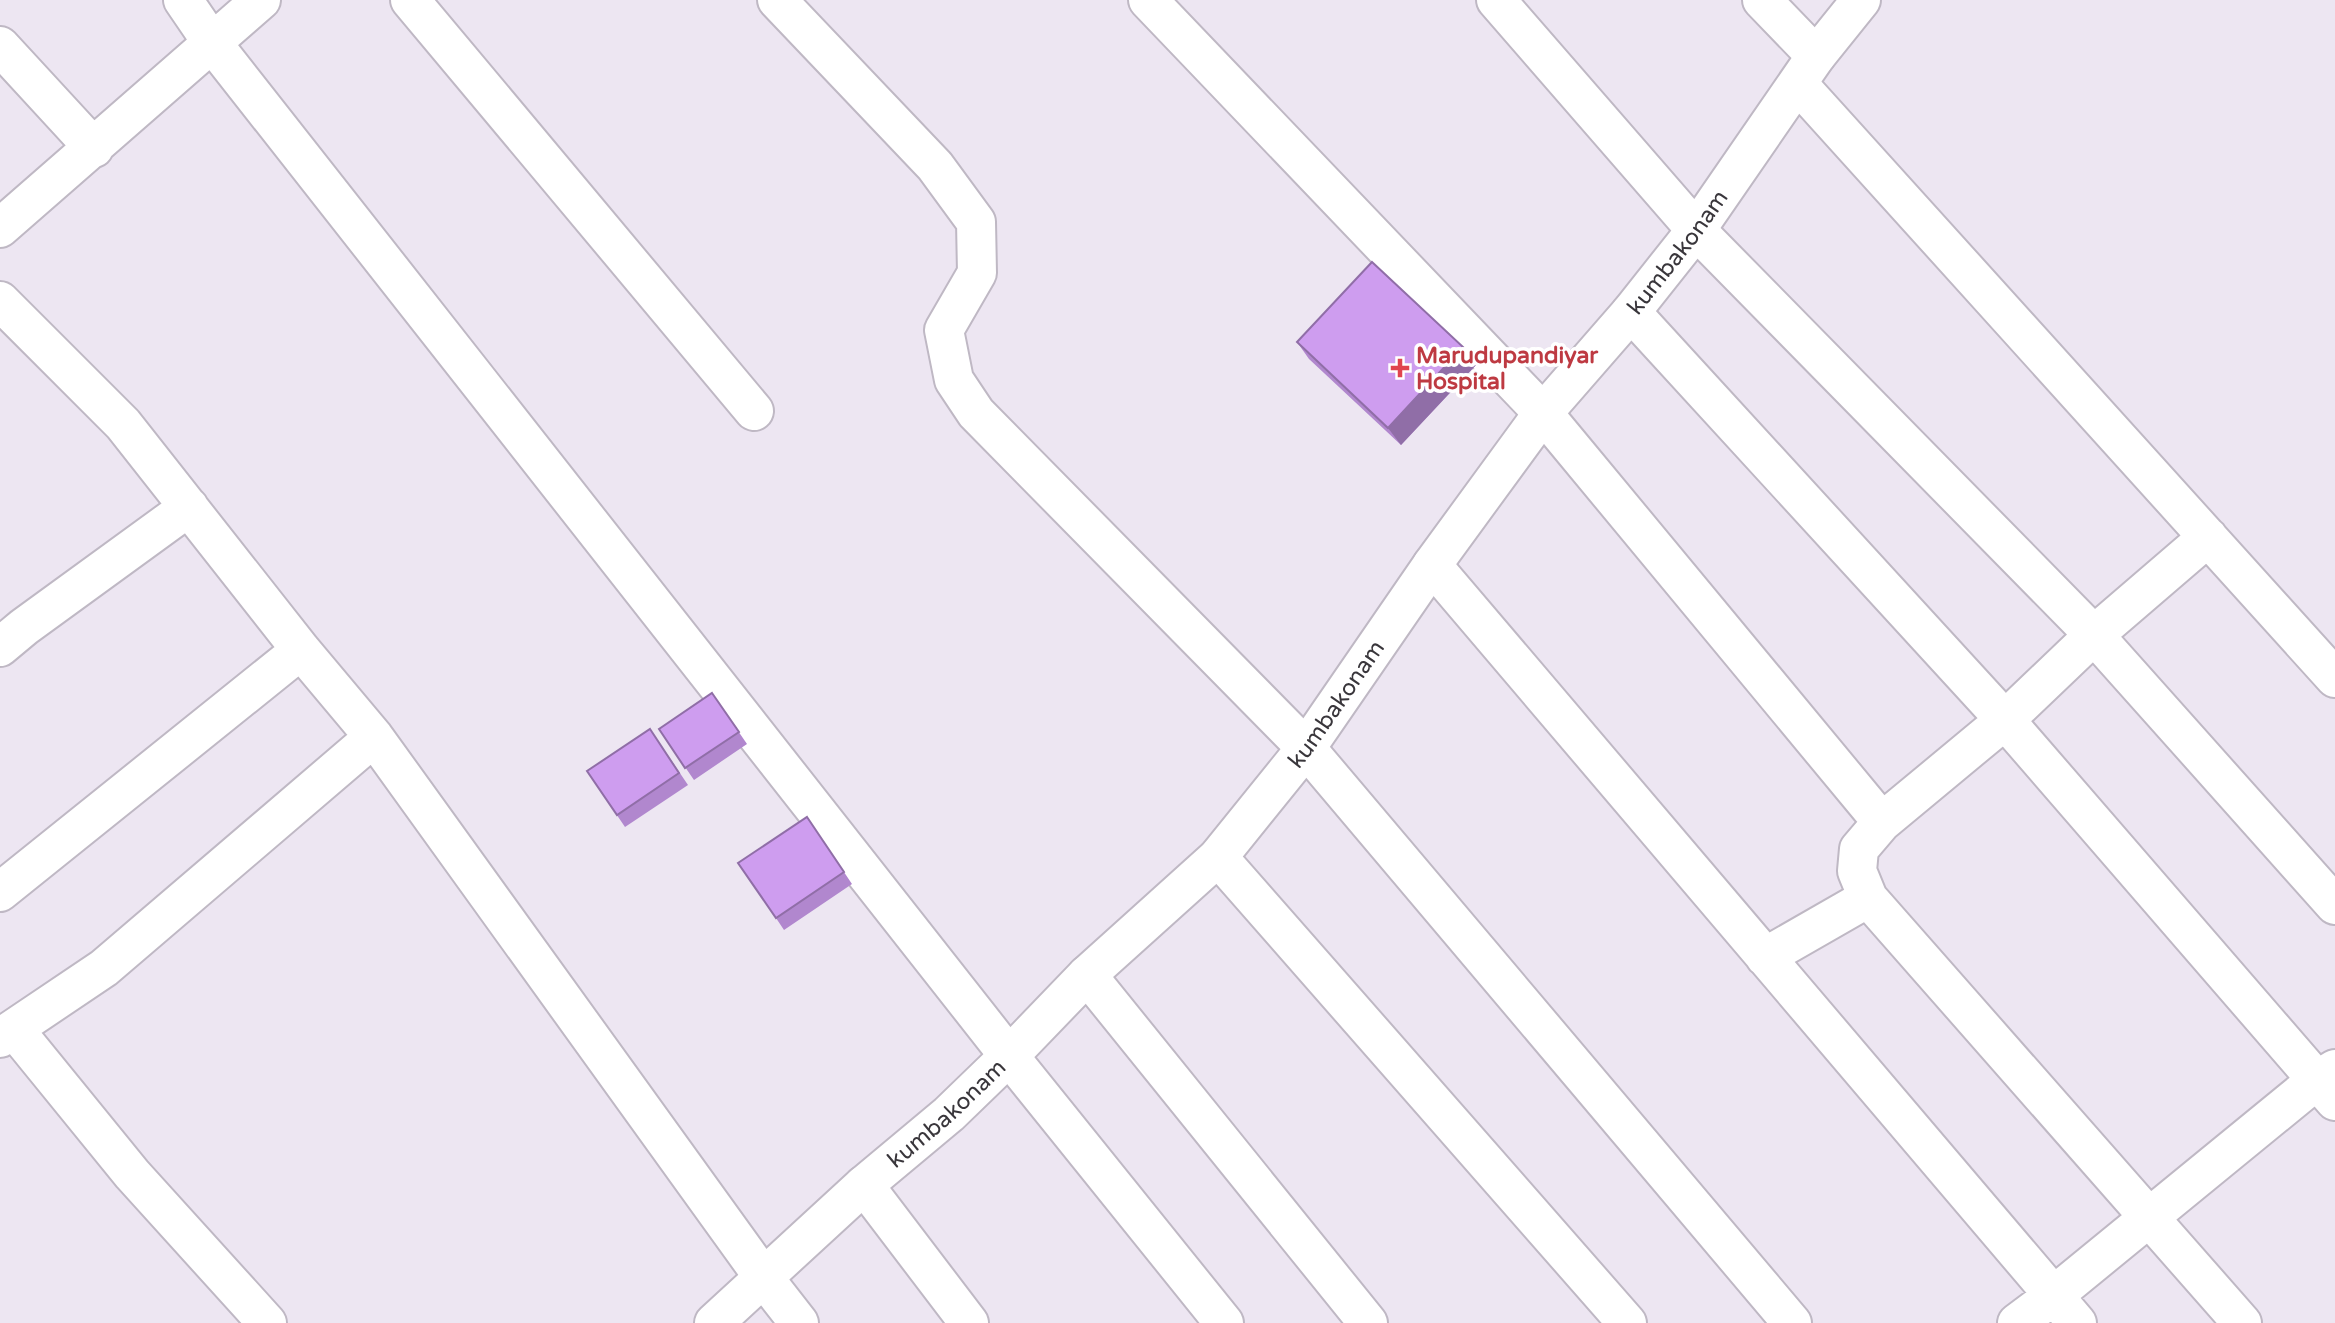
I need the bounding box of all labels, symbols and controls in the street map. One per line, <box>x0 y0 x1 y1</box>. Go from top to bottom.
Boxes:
street label: kumbakonam <box>1621 185 1734 321</box>
place label: Marudupandiyar Hospital <box>1416 342 1599 396</box>
marker: Marudupandiyar Hospital <box>1390 358 1410 378</box>
street label: kumbakonam <box>1282 635 1391 774</box>
street label: kumbakonam <box>882 1054 1012 1174</box>

